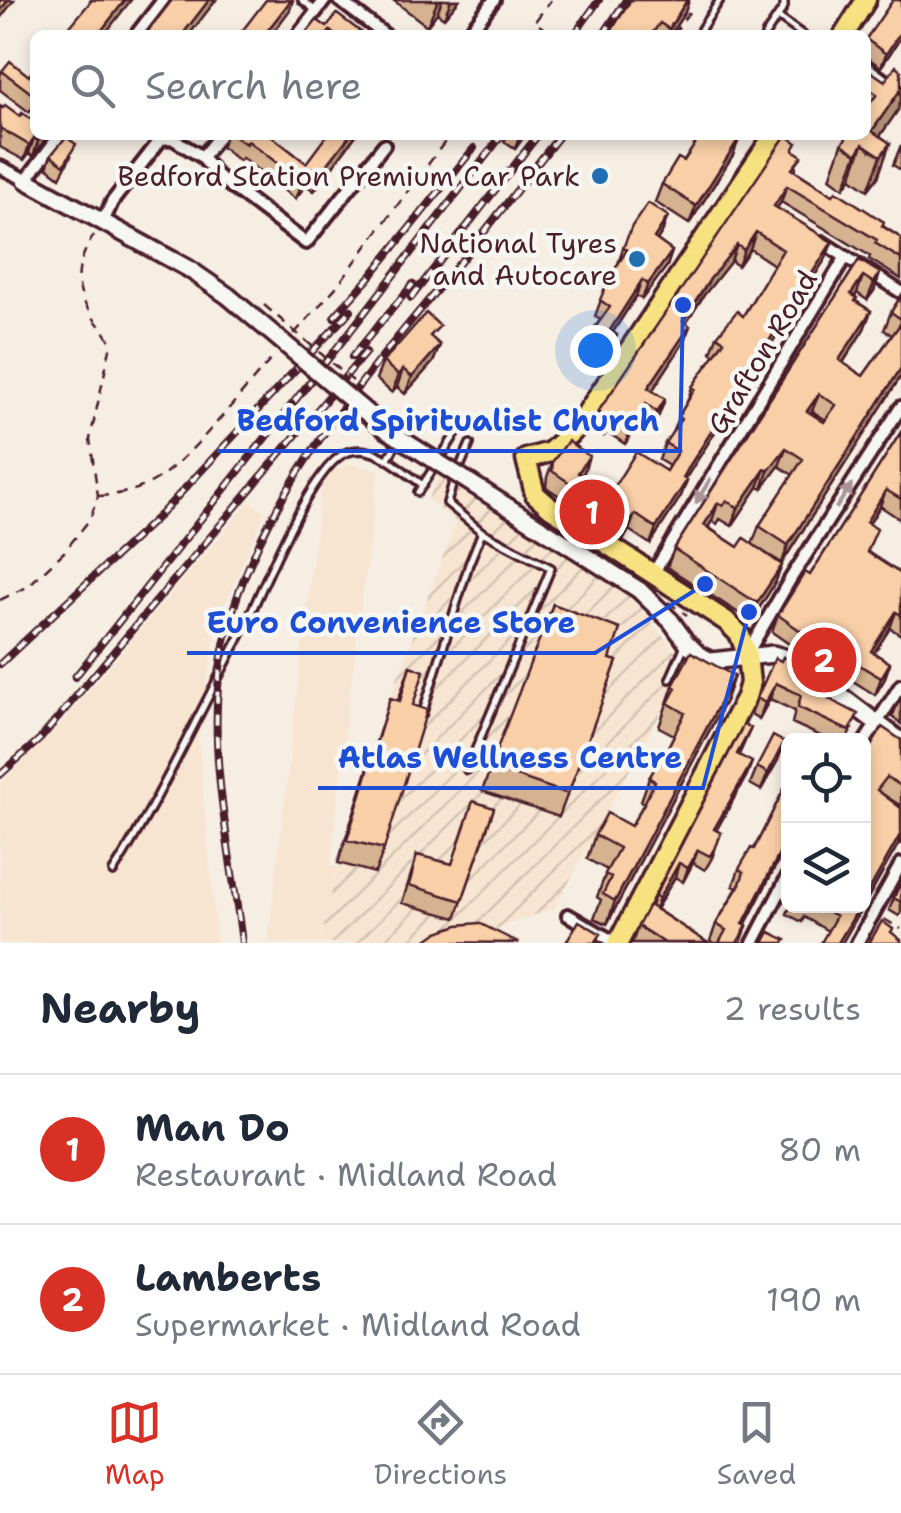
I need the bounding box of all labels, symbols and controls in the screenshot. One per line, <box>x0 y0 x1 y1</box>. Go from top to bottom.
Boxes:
search box <box>30 30 871 140</box>
icon: search <box>65 58 120 113</box>
text: Search here <box>145 60 362 111</box>
place label: Bedford Station Premium Car Park <box>118 157 580 195</box>
marker: Bedford Station Premium Car Park <box>589 165 611 187</box>
place label: National Tyres and Autocare <box>419 224 617 294</box>
marker: National Tyres and Autocare <box>626 248 648 270</box>
street label: Grafton Road <box>698 263 826 441</box>
your location <box>570 325 621 376</box>
callout: Bedford Spiritualist Church <box>217 391 680 451</box>
text: Bedford Spiritualist Church <box>237 400 659 441</box>
pin: 1 <box>560 474 624 550</box>
one-way arrow <box>695 477 713 505</box>
one-way arrow <box>834 482 852 509</box>
callout: Euro Convenience Store <box>187 593 595 653</box>
text: Euro Convenience Store <box>207 602 575 643</box>
pin: 2 <box>792 622 856 698</box>
callout: Atlas Wellness Centre <box>318 728 703 788</box>
map controls <box>781 733 871 913</box>
button: locate <box>781 733 871 823</box>
text: Atlas Wellness Centre <box>338 737 682 778</box>
button: layers <box>781 823 871 913</box>
text: Nearby <box>40 980 200 1036</box>
text: 2 results <box>724 987 861 1030</box>
text: Man Do <box>135 1102 290 1153</box>
text: 1 <box>65 1128 80 1171</box>
text: 80 m <box>778 1128 861 1171</box>
text: Restaurant · Midland Road <box>135 1153 557 1196</box>
text: Lamberts <box>135 1252 321 1303</box>
text: 2 <box>61 1278 84 1321</box>
text: 190 m <box>766 1278 861 1321</box>
text: Supermarket · Midland Road <box>135 1303 581 1346</box>
tab: Map <box>105 1395 165 1493</box>
tab: Directions <box>374 1395 507 1493</box>
tab: Saved <box>717 1395 796 1493</box>

